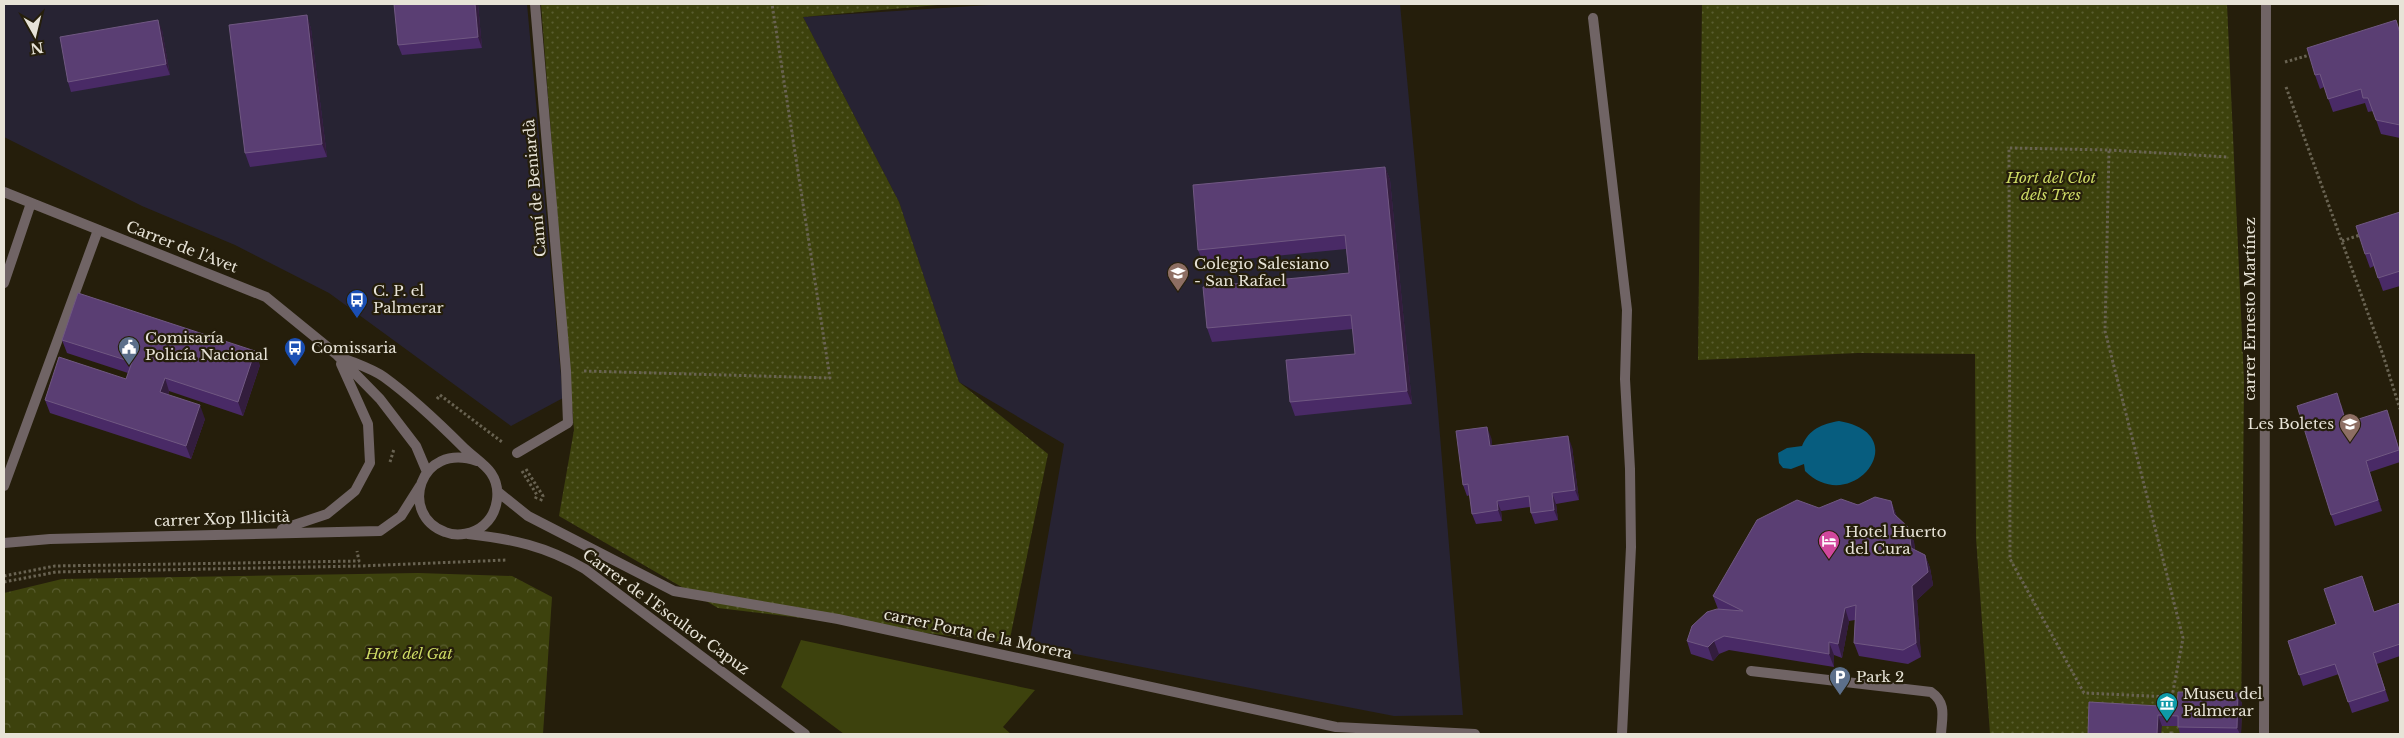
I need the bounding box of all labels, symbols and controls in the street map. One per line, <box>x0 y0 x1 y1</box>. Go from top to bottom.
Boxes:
north arrow <box>10 10 60 60</box>
text: N <box>29 38 45 58</box>
street label: Camí de Beniardà <box>519 118 550 258</box>
park label: Hort del Clot dels Tres <box>2005 168 2097 204</box>
street label: Carrer de l'Avet <box>124 217 241 277</box>
street label: carrer Ernesto Martínez <box>2240 217 2259 401</box>
place label: Colegio Salesiano - San Rafael <box>1194 254 1330 290</box>
school or university icon: Colegio Salesiano - San Rafael <box>1166 261 1190 292</box>
place label: C. P. el Palmerar <box>373 281 444 317</box>
bus stop icon: C. P. el Palmerar <box>345 288 369 319</box>
place label: Comisaría Policía Nacional <box>145 328 268 364</box>
public building icon: Comisaría Policía Nacional <box>117 335 141 366</box>
bus stop icon: Comissaria <box>283 336 307 367</box>
place label: Comissaria <box>311 338 397 357</box>
school or university icon: Les Boletes <box>2338 412 2362 443</box>
place label: Les Boletes <box>2248 414 2334 433</box>
street label: carrer Xop Il·licità <box>154 507 291 530</box>
place label: Hotel Huerto del Cura <box>1845 522 1947 558</box>
hotel icon: Hotel Huerto del Cura <box>1817 529 1841 560</box>
street label: Carrer de l'Escultor Capuz <box>579 545 753 678</box>
street label: carrer Porta de la Morera <box>882 604 1075 663</box>
park label: Hort del Gat <box>364 644 453 663</box>
parking icon: Park 2 <box>1828 665 1852 696</box>
place label: Park 2 <box>1856 667 1904 686</box>
place label: Museu del Palmerar <box>2183 684 2263 720</box>
museum icon: Museu del Palmerar <box>2155 691 2179 722</box>

